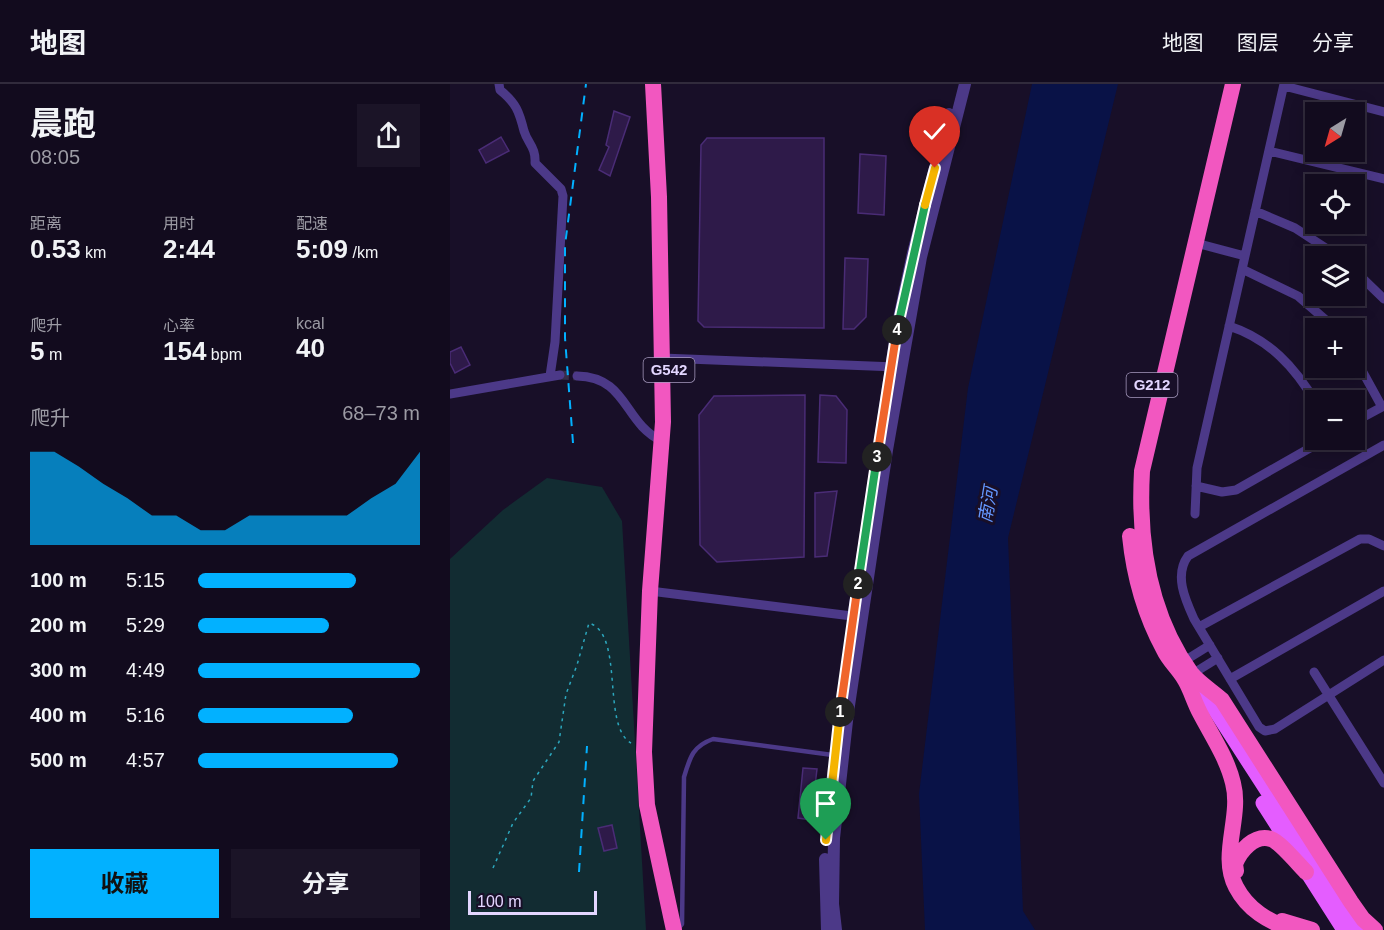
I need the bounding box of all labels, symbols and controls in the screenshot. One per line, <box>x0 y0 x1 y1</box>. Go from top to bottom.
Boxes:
text: 地图 <box>30 28 86 59</box>
text: 地图 <box>1162 31 1204 54</box>
text: 图层 <box>1237 31 1279 54</box>
text: 分享 <box>1312 31 1354 54</box>
north arrow <box>1305 102 1365 162</box>
map controls <box>1305 102 1365 450</box>
button: share <box>357 104 420 167</box>
text: 晨跑 <box>30 105 96 142</box>
pin <box>909 106 960 168</box>
icon: check <box>918 115 951 148</box>
text: 08:05 <box>30 146 80 168</box>
button: locate <box>1305 174 1365 234</box>
text: 距离 <box>30 215 62 232</box>
text: 用时 <box>163 215 195 232</box>
text: 配速 <box>296 215 328 232</box>
text: 0.53 <box>30 234 81 264</box>
text: 2:44 <box>163 234 215 264</box>
text: 5:09 <box>296 234 348 264</box>
text: km <box>81 244 106 261</box>
text: /km <box>348 244 378 261</box>
button: layers <box>1305 246 1365 306</box>
text: kcal <box>296 315 324 332</box>
pin: 4 <box>882 315 912 345</box>
text: 爬升 <box>30 317 62 334</box>
text: 心率 <box>163 317 195 334</box>
button: + <box>1305 318 1365 378</box>
text: 4 <box>893 321 901 338</box>
text: 40 <box>296 333 325 363</box>
text: 5 <box>30 336 44 366</box>
text: 154 <box>163 336 206 366</box>
text: m <box>44 346 62 363</box>
text: bpm <box>206 346 242 363</box>
road number: G542 <box>644 358 694 382</box>
road number: G212 <box>1126 373 1178 397</box>
button: − <box>1305 390 1365 450</box>
text: 68–73 m <box>342 402 420 424</box>
text: 爬升 <box>30 407 70 429</box>
pin: 3 <box>862 442 892 472</box>
text: 3 <box>873 448 881 465</box>
water label: 南河 <box>975 483 1001 524</box>
text: 100 m <box>30 569 87 591</box>
text: 5:15 <box>126 569 165 591</box>
pin: 2 <box>843 569 873 599</box>
text: 2 <box>854 575 862 592</box>
text: 200 m <box>30 614 87 636</box>
text: 5:29 <box>126 614 165 636</box>
text: 300 m <box>30 659 87 681</box>
text: 4:49 <box>126 659 165 681</box>
pin: 1 <box>825 697 855 727</box>
text: 1 <box>836 703 844 720</box>
text: 400 m <box>30 704 87 726</box>
text: 5:16 <box>126 704 165 726</box>
text: 500 m <box>30 749 87 771</box>
text: 4:57 <box>126 749 165 771</box>
pin <box>800 778 851 840</box>
icon: arrive <box>809 787 842 820</box>
button: 收藏 <box>30 849 219 918</box>
button: 分享 <box>231 849 420 918</box>
scale bar <box>468 888 597 916</box>
text: 100 m <box>477 893 521 910</box>

